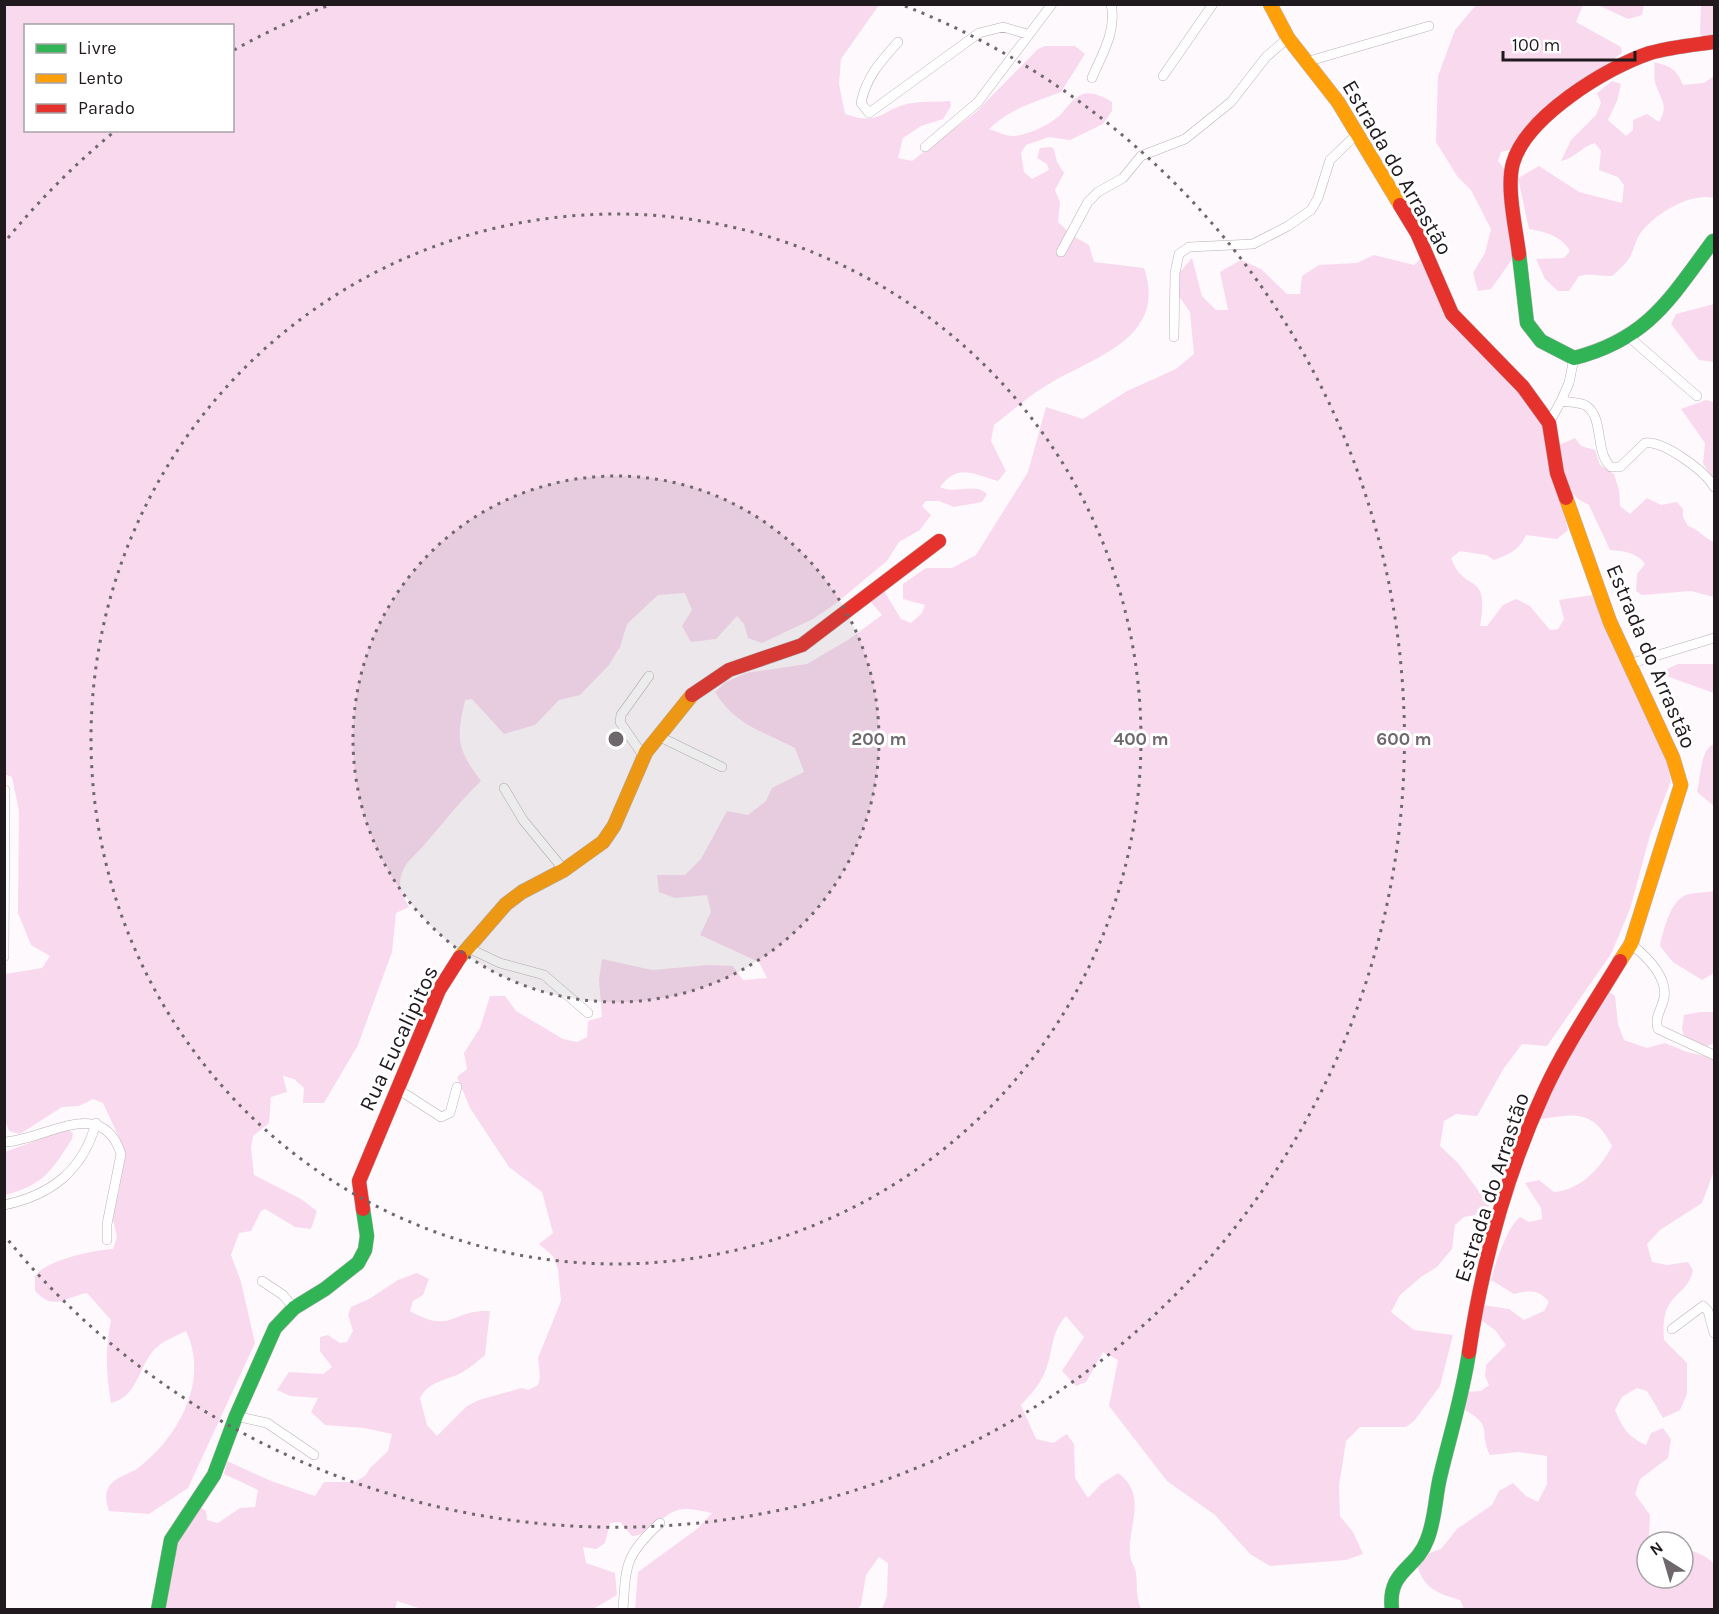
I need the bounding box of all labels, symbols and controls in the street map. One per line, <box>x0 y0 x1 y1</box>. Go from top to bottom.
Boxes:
legend <box>24 24 234 132</box>
scale bar <box>1503 24 1635 62</box>
text: 100 m <box>1512 34 1560 56</box>
text: Livre <box>78 37 117 59</box>
text: Lento <box>78 67 123 89</box>
street label: Estrada do Arrastão <box>1336 75 1458 260</box>
text: Parado <box>78 97 135 119</box>
street label: Estrada do Arrastão <box>1601 560 1702 752</box>
text: 200 m <box>851 728 907 750</box>
text: 400 m <box>1113 728 1169 750</box>
text: 600 m <box>1376 728 1432 750</box>
centre of rings <box>606 729 626 749</box>
street label: Rua Eucalipitos <box>354 962 444 1115</box>
street label: Estrada do Arrastão <box>1449 1089 1535 1285</box>
north arrow <box>1635 1530 1695 1590</box>
text: N <box>1646 1537 1667 1559</box>

